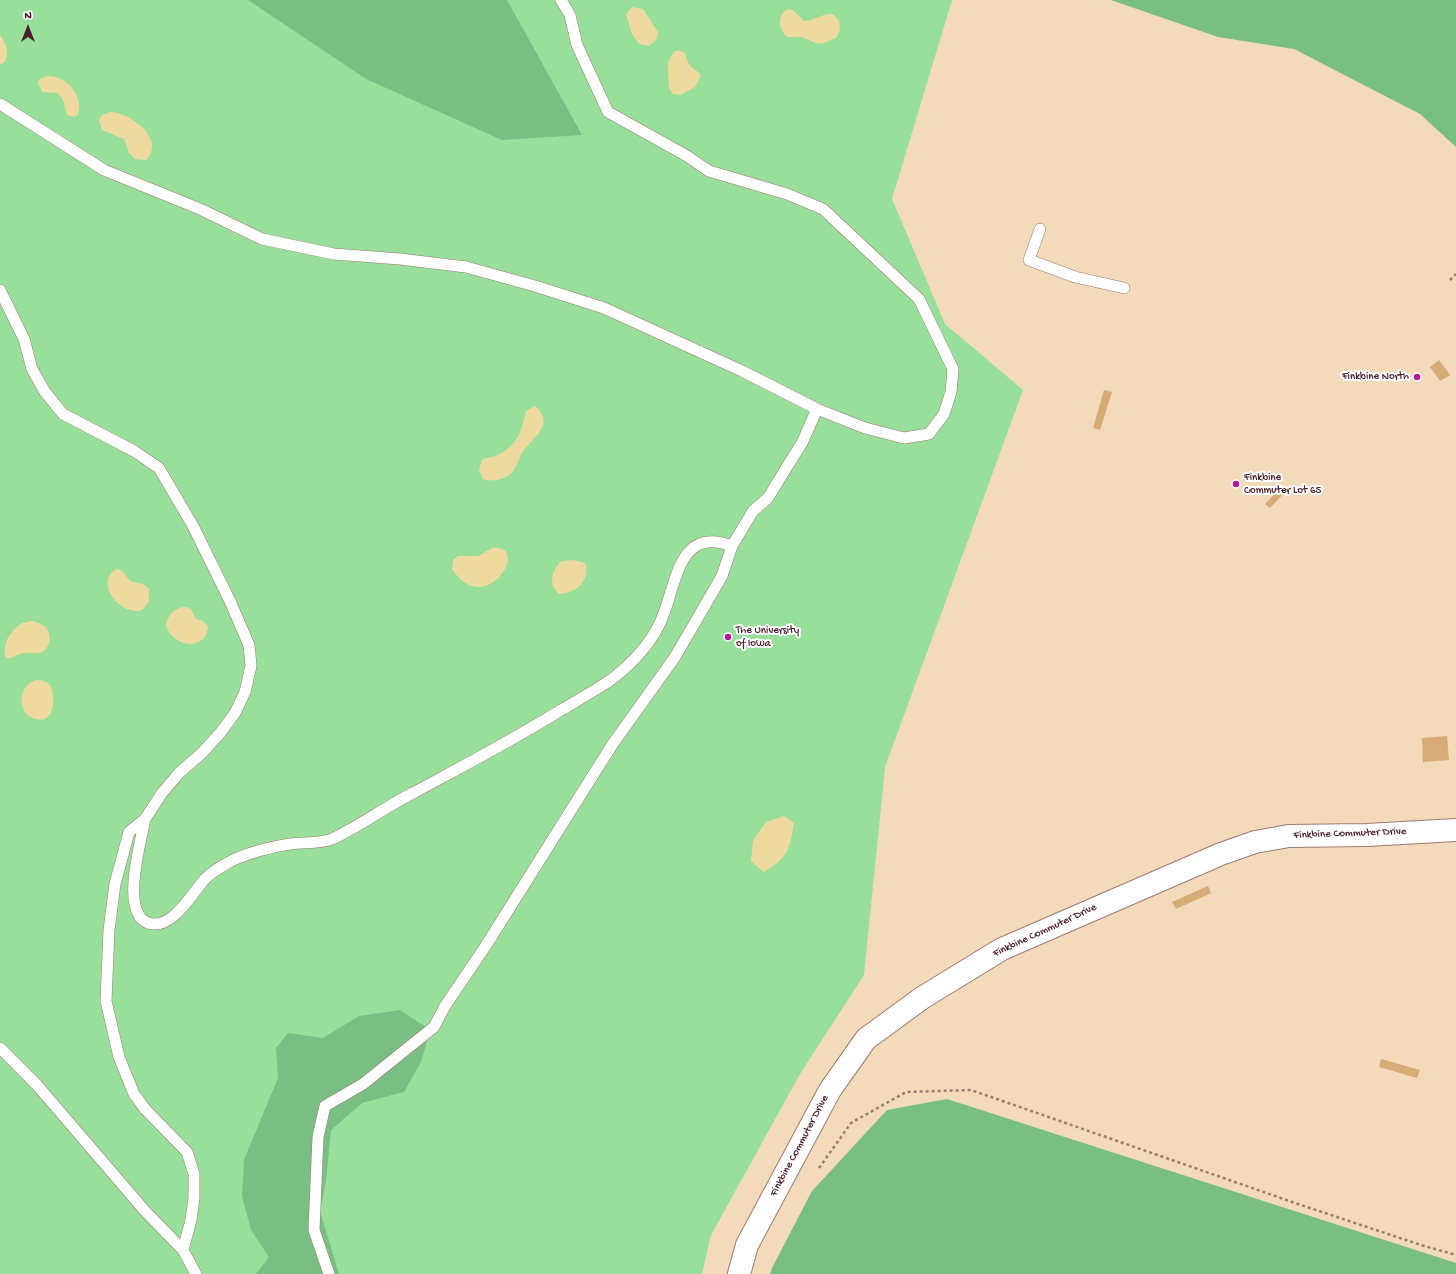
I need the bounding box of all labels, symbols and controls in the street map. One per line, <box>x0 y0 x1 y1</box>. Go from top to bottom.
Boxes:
north arrow <box>8 8 48 48</box>
text: N <box>24 10 32 22</box>
place label: Finkbine North <box>1342 370 1409 384</box>
marker: Finkbine North <box>1412 372 1422 382</box>
place label: Finkbine Commuter Lot 65 <box>1244 471 1321 497</box>
marker: Finkbine Commuter Lot 65 <box>1231 479 1241 489</box>
place label: The University of Iowa <box>736 624 799 650</box>
marker: The University of Iowa <box>723 632 733 642</box>
street label: Finkbine Commuter Drive <box>1293 825 1407 843</box>
street label: Finkbine Commuter Drive <box>991 901 1099 961</box>
street label: Finkbine Commuter Drive <box>768 1093 832 1199</box>

